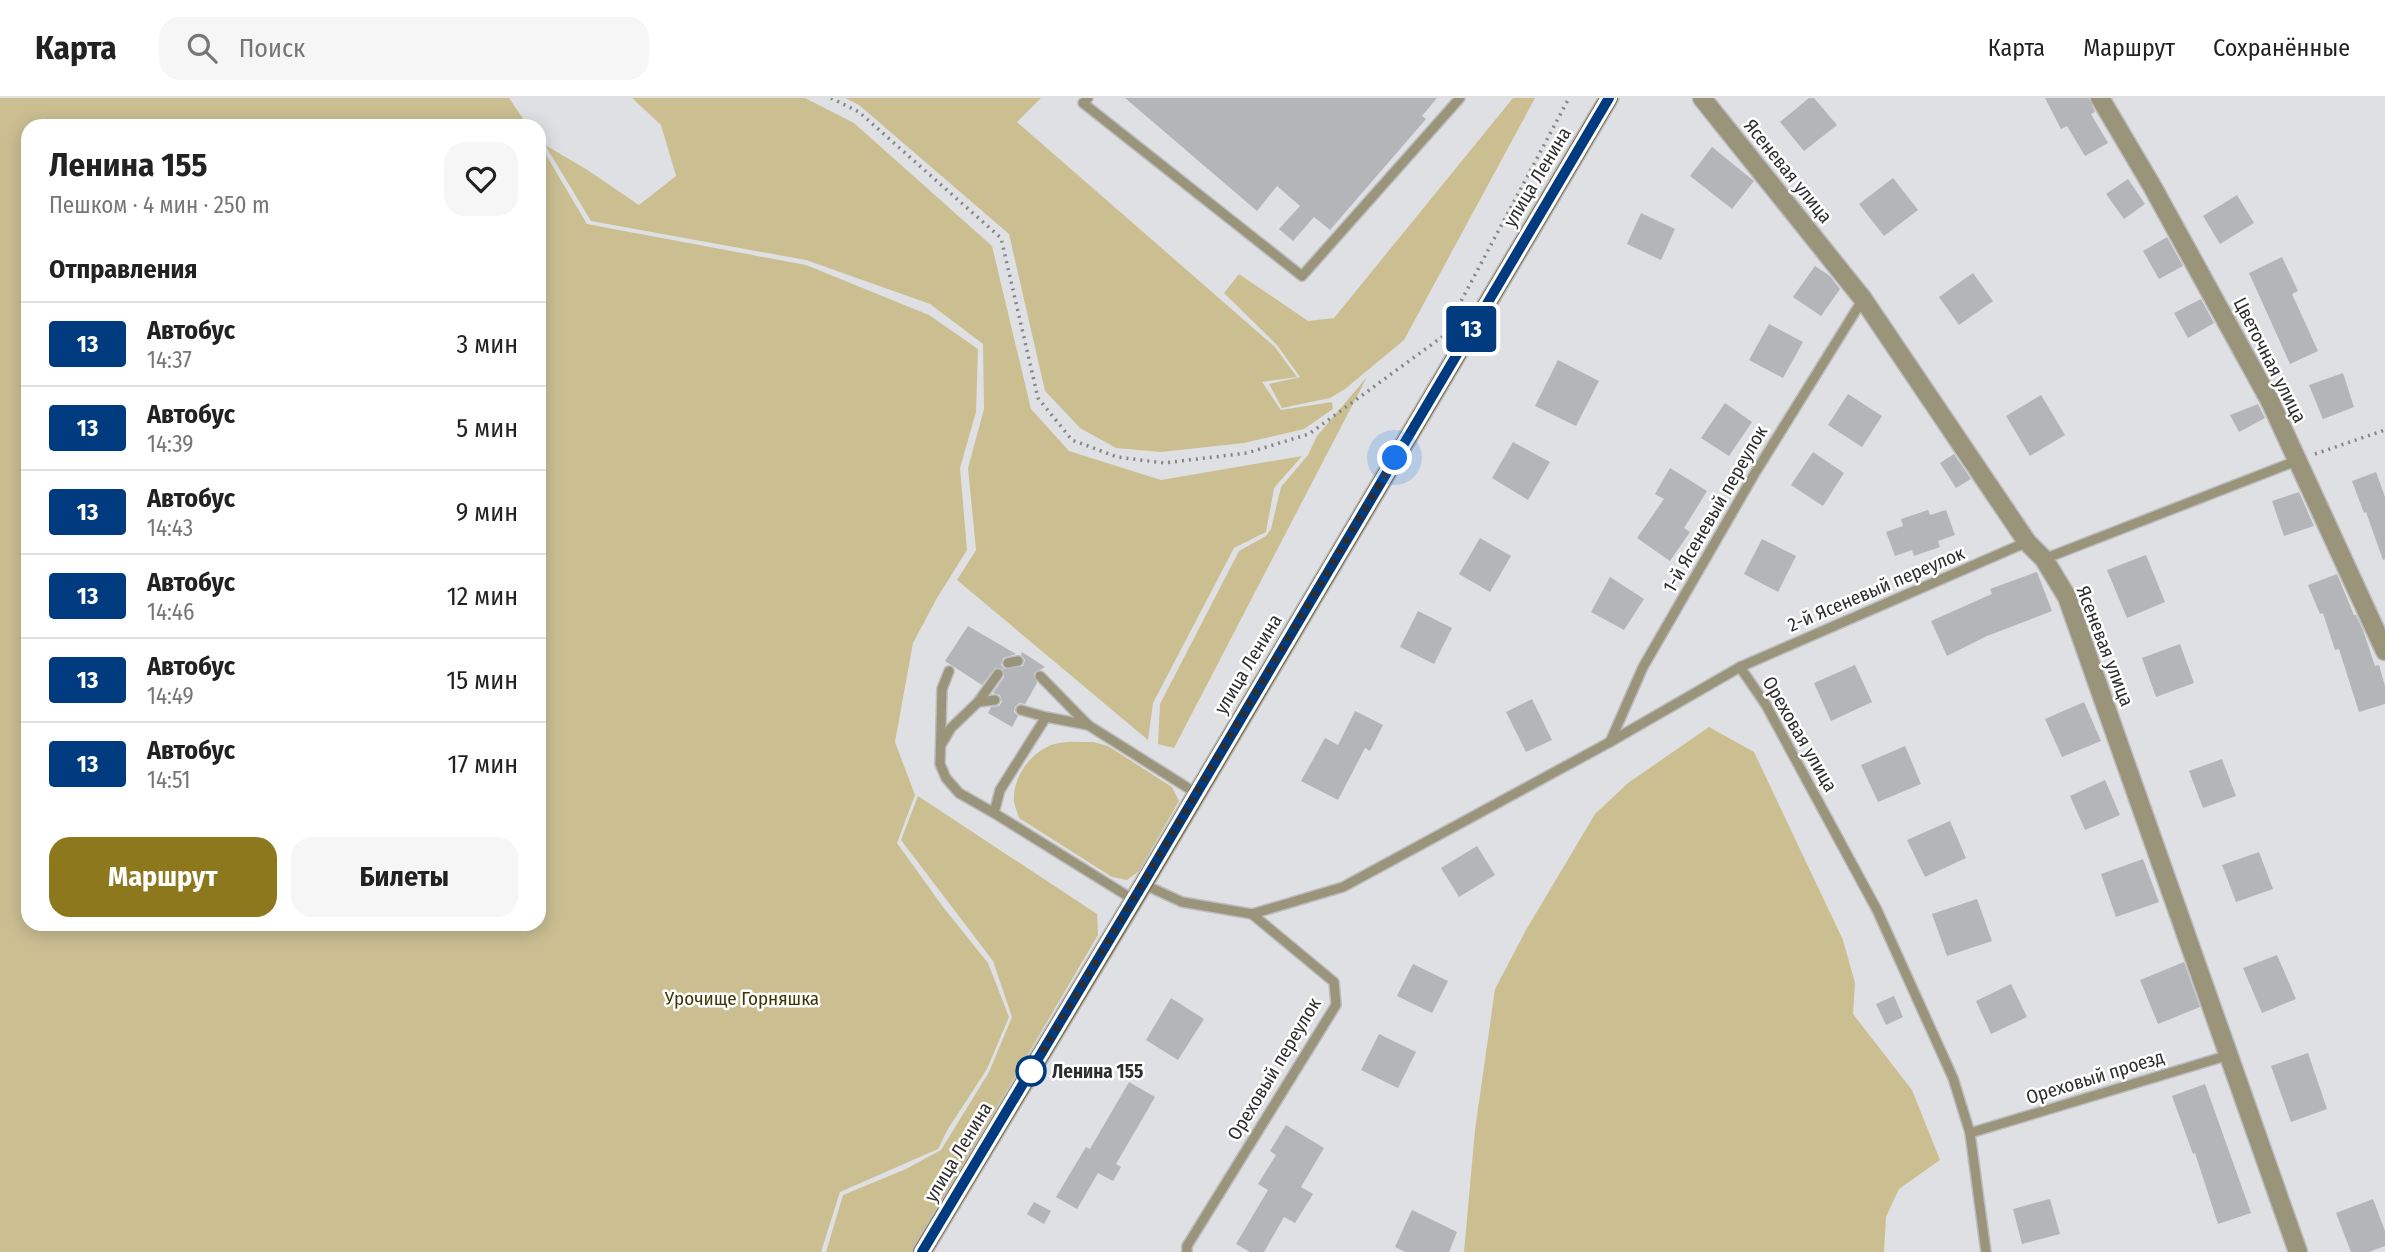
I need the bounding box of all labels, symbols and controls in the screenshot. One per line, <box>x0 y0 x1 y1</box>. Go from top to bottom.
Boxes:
search box <box>159 17 649 80</box>
text: Карта <box>35 28 117 68</box>
icon: search <box>183 29 221 67</box>
text: Поиск <box>239 33 305 64</box>
text: Карта <box>1988 34 2045 62</box>
text: Маршрут <box>2083 34 2175 62</box>
text: Сохранённые <box>2213 34 2350 62</box>
street label: Ясеневая улица <box>1739 114 1837 228</box>
street label: улица Ленина <box>1498 123 1576 231</box>
button: heart <box>444 142 518 216</box>
text: Ленина 155 <box>49 145 207 185</box>
text: Пешком · 4 мин · 250 m <box>49 191 270 219</box>
text: Отправления <box>49 254 198 285</box>
street label: Цветочная улица <box>2229 294 2311 426</box>
line badge: 13 <box>1440 306 1502 352</box>
text: Автобус <box>147 315 235 346</box>
text: 13 <box>1460 315 1482 343</box>
text: 3 мин <box>457 329 518 360</box>
text: 13 <box>77 330 98 358</box>
text: 14:37 <box>147 346 192 374</box>
text: Автобус <box>147 399 235 430</box>
text: 5 мин <box>456 413 518 444</box>
text: 13 <box>77 414 98 442</box>
street label: 1-й Ясеневый переулок <box>1658 421 1772 597</box>
text: 14:39 <box>147 430 193 458</box>
your location <box>1377 440 1412 475</box>
text: Автобус <box>147 483 235 514</box>
text: 9 мин <box>456 497 518 528</box>
text: 13 <box>77 498 98 526</box>
text: 14:43 <box>147 514 193 542</box>
street label: 2-й Ясеневый переулок <box>1784 541 1968 637</box>
text: Автобус <box>147 567 235 598</box>
text: 12 мин <box>447 581 518 612</box>
text: 13 <box>77 582 98 610</box>
street label: Ясеневая улица <box>2071 582 2139 710</box>
text: 14:46 <box>147 598 194 626</box>
street label: улица Ленина <box>1209 610 1287 718</box>
text: Автобус <box>147 651 235 682</box>
text: 15 мин <box>446 665 518 696</box>
text: 13 <box>77 666 98 694</box>
street label: Ореховая улица <box>1758 672 1842 796</box>
text: 14:49 <box>147 682 194 710</box>
text: Автобус <box>147 735 235 766</box>
text: 17 мин <box>448 749 518 780</box>
text: 13 <box>77 750 98 778</box>
text: 14:51 <box>147 766 190 794</box>
button: Маршрут <box>49 837 277 917</box>
button: Билеты <box>291 837 518 917</box>
park label: Урочище Горняшка <box>664 987 819 1010</box>
street label: Ореховый переулок <box>1222 994 1326 1144</box>
street label: Ореховый проезд <box>2023 1045 2167 1109</box>
marker: Ленина 155 <box>1016 1056 1046 1086</box>
place label: Ленина 155 <box>1052 1060 1143 1083</box>
street label: улица Ленина <box>919 1098 997 1206</box>

